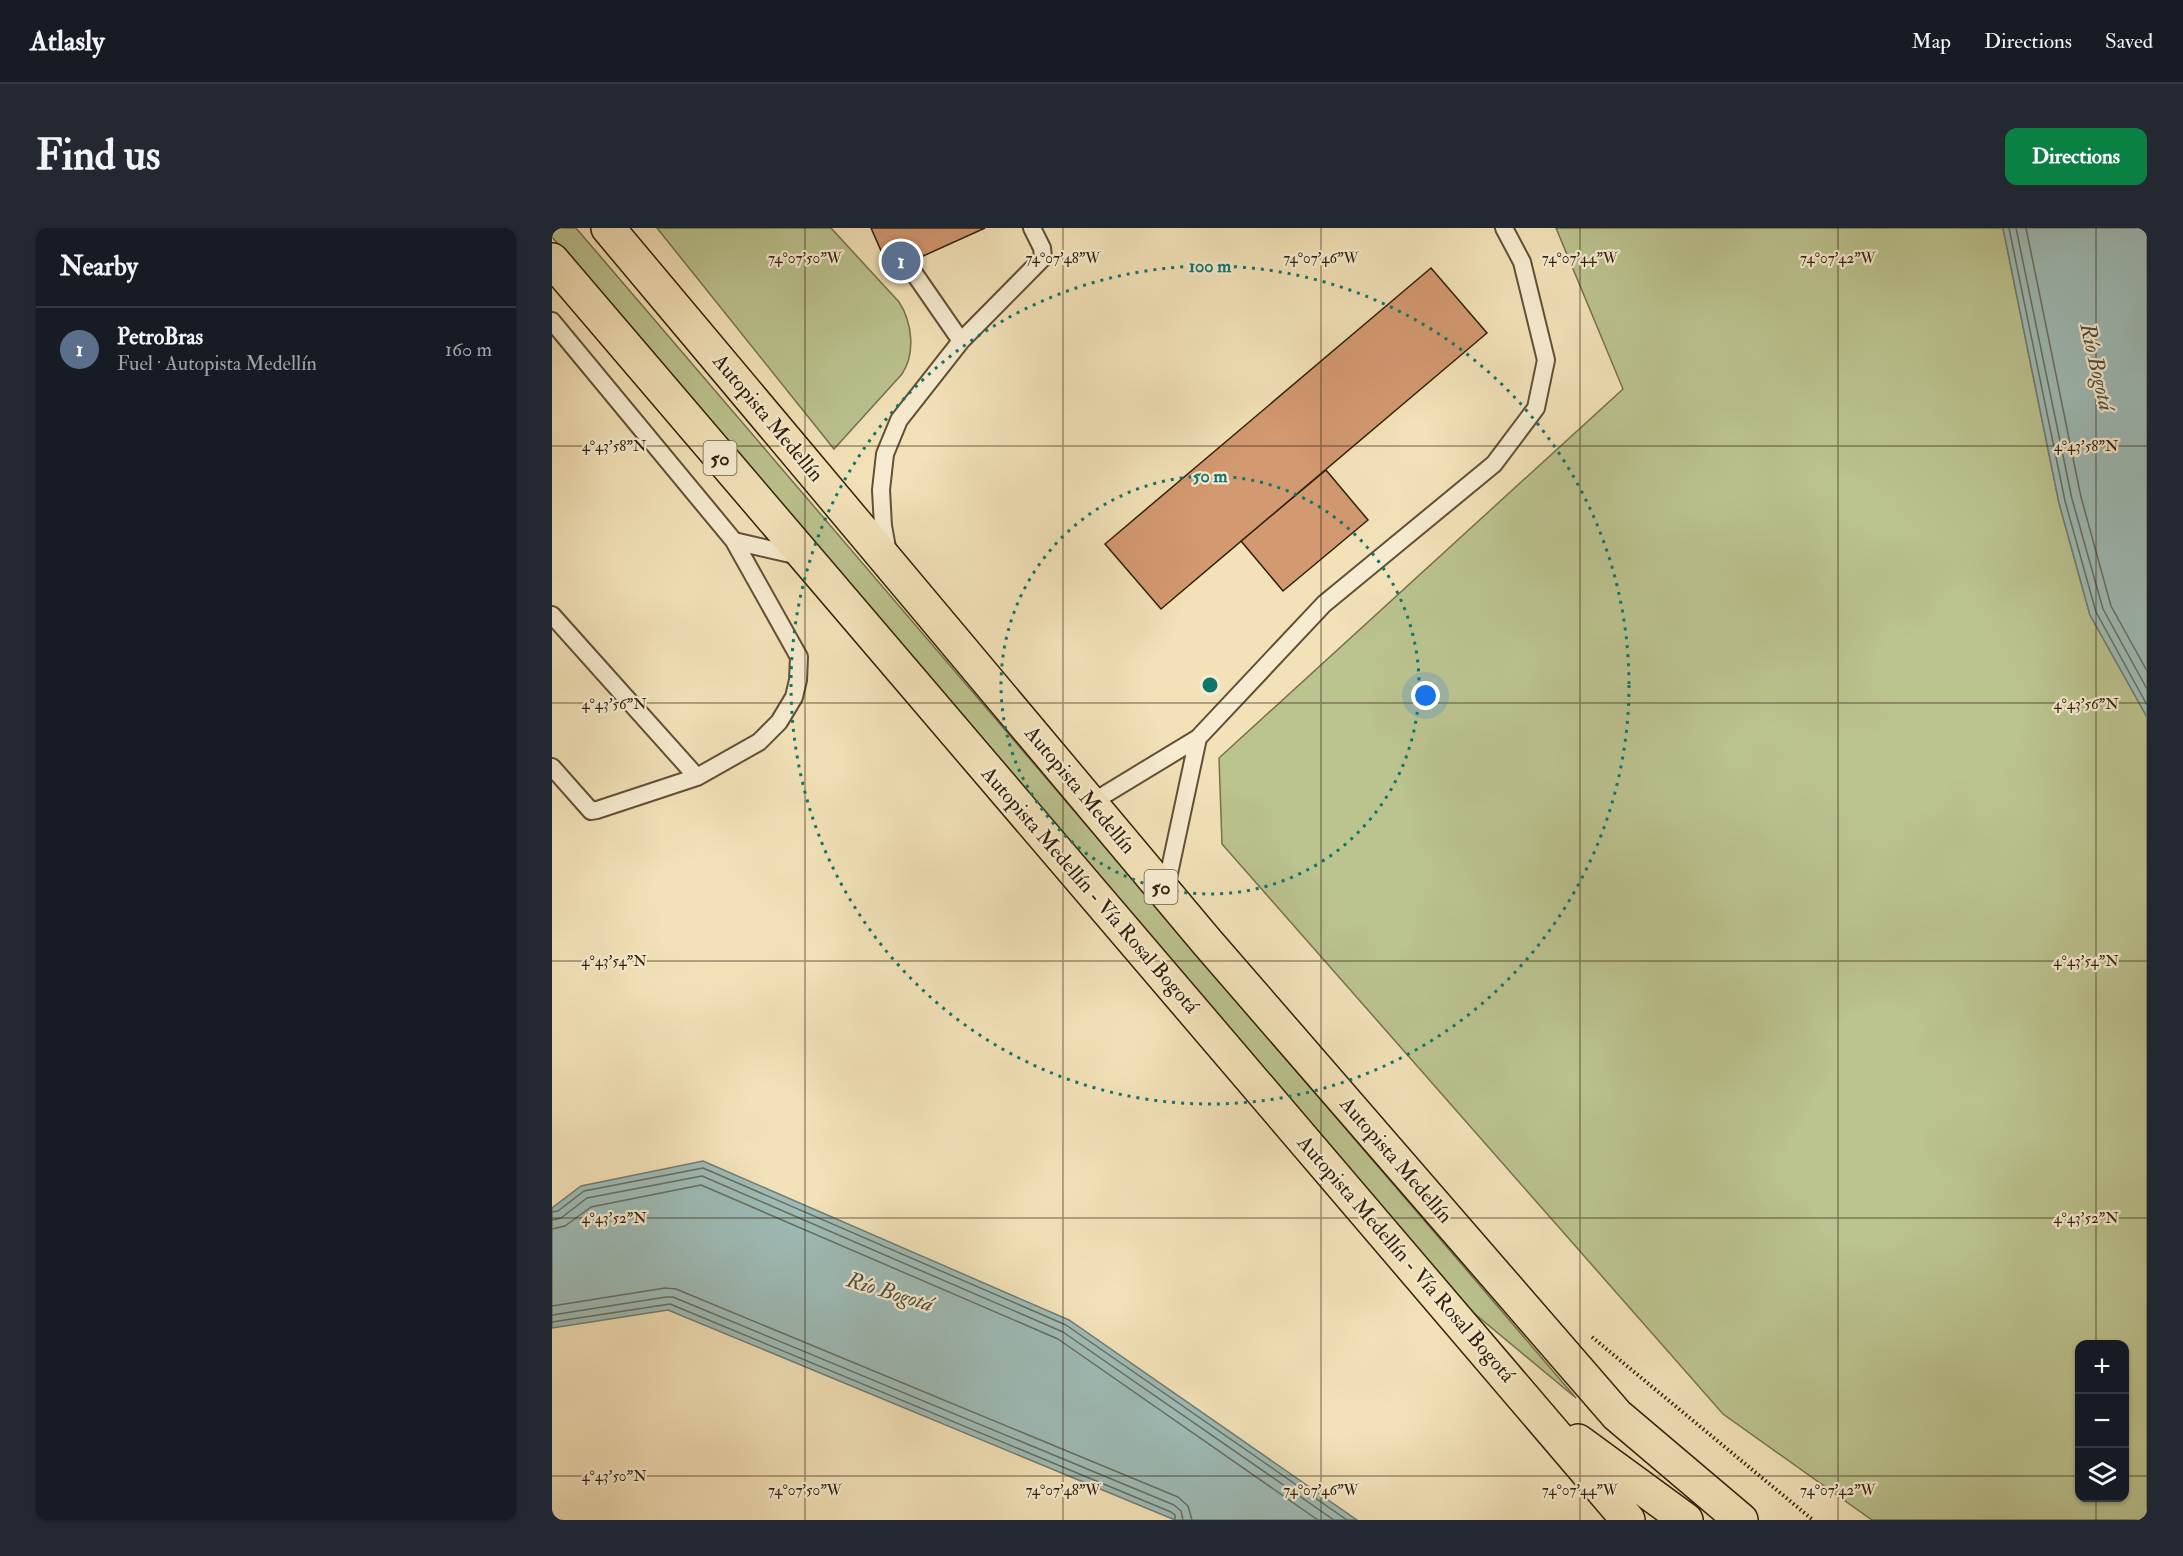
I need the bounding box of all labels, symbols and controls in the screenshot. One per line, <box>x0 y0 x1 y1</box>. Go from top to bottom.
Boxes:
text: Atlasly <box>30 24 104 59</box>
text: Map <box>1911 28 1951 55</box>
text: Directions <box>1984 28 2072 55</box>
text: Saved <box>2105 28 2153 55</box>
button: Directions <box>2005 128 2147 185</box>
text: Find us <box>36 130 160 182</box>
pin: 1 <box>882 238 920 284</box>
text: 74°07'50"W <box>768 249 843 268</box>
text: 74°07'48"W <box>1025 249 1101 268</box>
text: 74°07'46"W <box>1283 249 1360 268</box>
text: 74°07'44"W <box>1542 249 1619 268</box>
text: 74°07'42"W <box>1800 249 1877 268</box>
text: Nearby <box>60 251 138 283</box>
text: 100 m <box>1189 255 1232 278</box>
water label: Río Bogotá <box>2073 320 2121 415</box>
text: PetroBras <box>117 323 203 351</box>
text: 1 <box>76 337 83 362</box>
text: 160 m <box>445 337 492 362</box>
street label: Autopista Medellín <box>706 348 830 488</box>
text: Fuel · Autopista Medellín <box>117 351 317 376</box>
text: 4°43'58"N <box>582 437 647 456</box>
text: 4°43'58"N <box>2054 437 2119 456</box>
road number: 50 <box>704 441 736 475</box>
text: 50 m <box>1193 465 1228 488</box>
centre of rings <box>1200 675 1220 695</box>
your location <box>1411 681 1440 710</box>
text: 4°43'56"N <box>581 695 647 714</box>
text: 4°43'56"N <box>2053 695 2119 714</box>
street label: Autopista Medellín <box>1018 720 1142 860</box>
street label: Autopista Medellín - Vía Rosal Bogotá <box>975 760 1205 1019</box>
road number: 50 <box>1144 870 1178 904</box>
text: 4°43'54"N <box>581 952 647 971</box>
text: 4°43'54"N <box>2053 952 2119 971</box>
street label: Autopista Medellín <box>1333 1090 1458 1229</box>
street label: Autopista Medellín - Vía Rosal Bogotá <box>1291 1129 1521 1388</box>
text: 4°43'52"N <box>581 1209 647 1228</box>
text: 4°43'52"N <box>2053 1209 2119 1228</box>
water label: Río Bogotá <box>842 1265 938 1319</box>
map controls <box>2075 1340 2129 1502</box>
button: + <box>2075 1340 2129 1394</box>
button: − <box>2075 1394 2129 1448</box>
button: layers <box>2075 1448 2129 1502</box>
text: 4°43'50"N <box>581 1467 647 1486</box>
text: 74°07'50"W <box>768 1481 843 1500</box>
text: 74°07'48"W <box>1025 1481 1101 1500</box>
text: 74°07'46"W <box>1283 1481 1360 1500</box>
text: 74°07'44"W <box>1542 1481 1619 1500</box>
text: 74°07'42"W <box>1800 1481 1877 1500</box>

